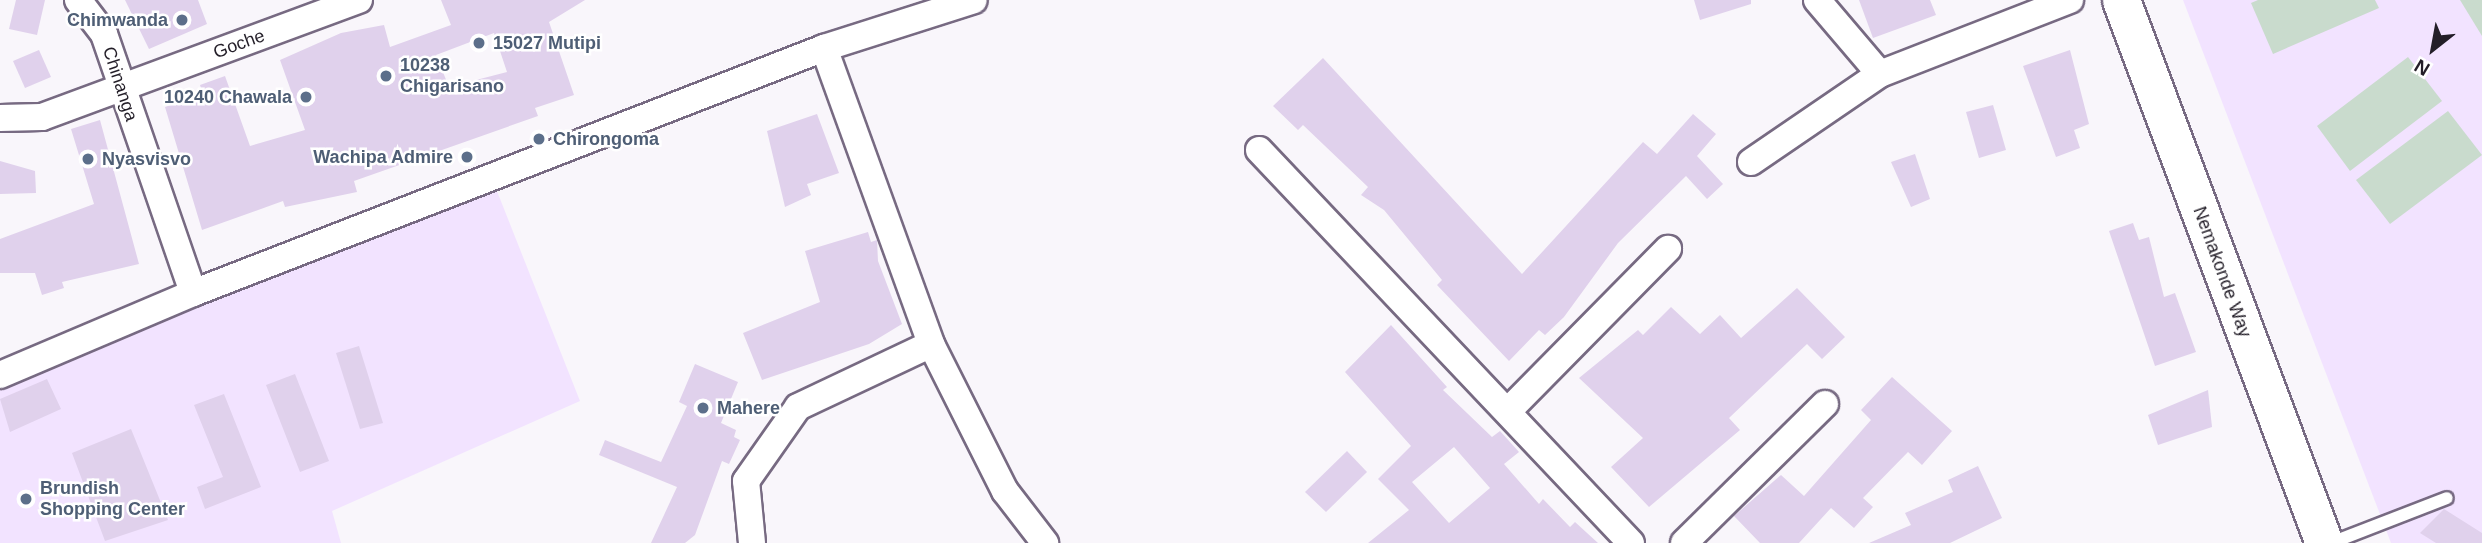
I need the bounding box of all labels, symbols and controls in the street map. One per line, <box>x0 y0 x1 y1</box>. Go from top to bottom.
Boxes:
place label: Chimwanda <box>67 9 168 31</box>
marker: Chimwanda <box>174 12 190 28</box>
north arrow <box>2398 14 2468 84</box>
street label: Goche <box>210 25 268 63</box>
place label: 15027 Mutipi <box>493 32 601 54</box>
marker: 15027 Mutipi <box>471 35 487 51</box>
street label: Chinanga <box>98 44 142 124</box>
place label: 10238 Chigarisano <box>400 55 504 98</box>
text: N <box>2411 55 2433 80</box>
marker: 10238 Chigarisano <box>378 68 394 84</box>
place label: 10240 Chawala <box>164 86 292 108</box>
marker: 10240 Chawala <box>298 89 314 105</box>
place label: Chirongoma <box>553 128 659 150</box>
marker: Chirongoma <box>531 131 547 147</box>
place label: Wachipa Admire <box>313 146 453 168</box>
place label: Nyasvisvo <box>102 148 191 170</box>
marker: Wachipa Admire <box>459 149 475 165</box>
marker: Nyasvisvo <box>80 151 96 167</box>
street label: Nemakonde Way <box>2188 204 2256 340</box>
place label: Mahere <box>717 397 780 419</box>
marker: Mahere <box>695 400 711 416</box>
place label: Brundish Shopping Center <box>40 478 185 520</box>
marker: Brundish Shopping Center <box>18 491 34 507</box>

